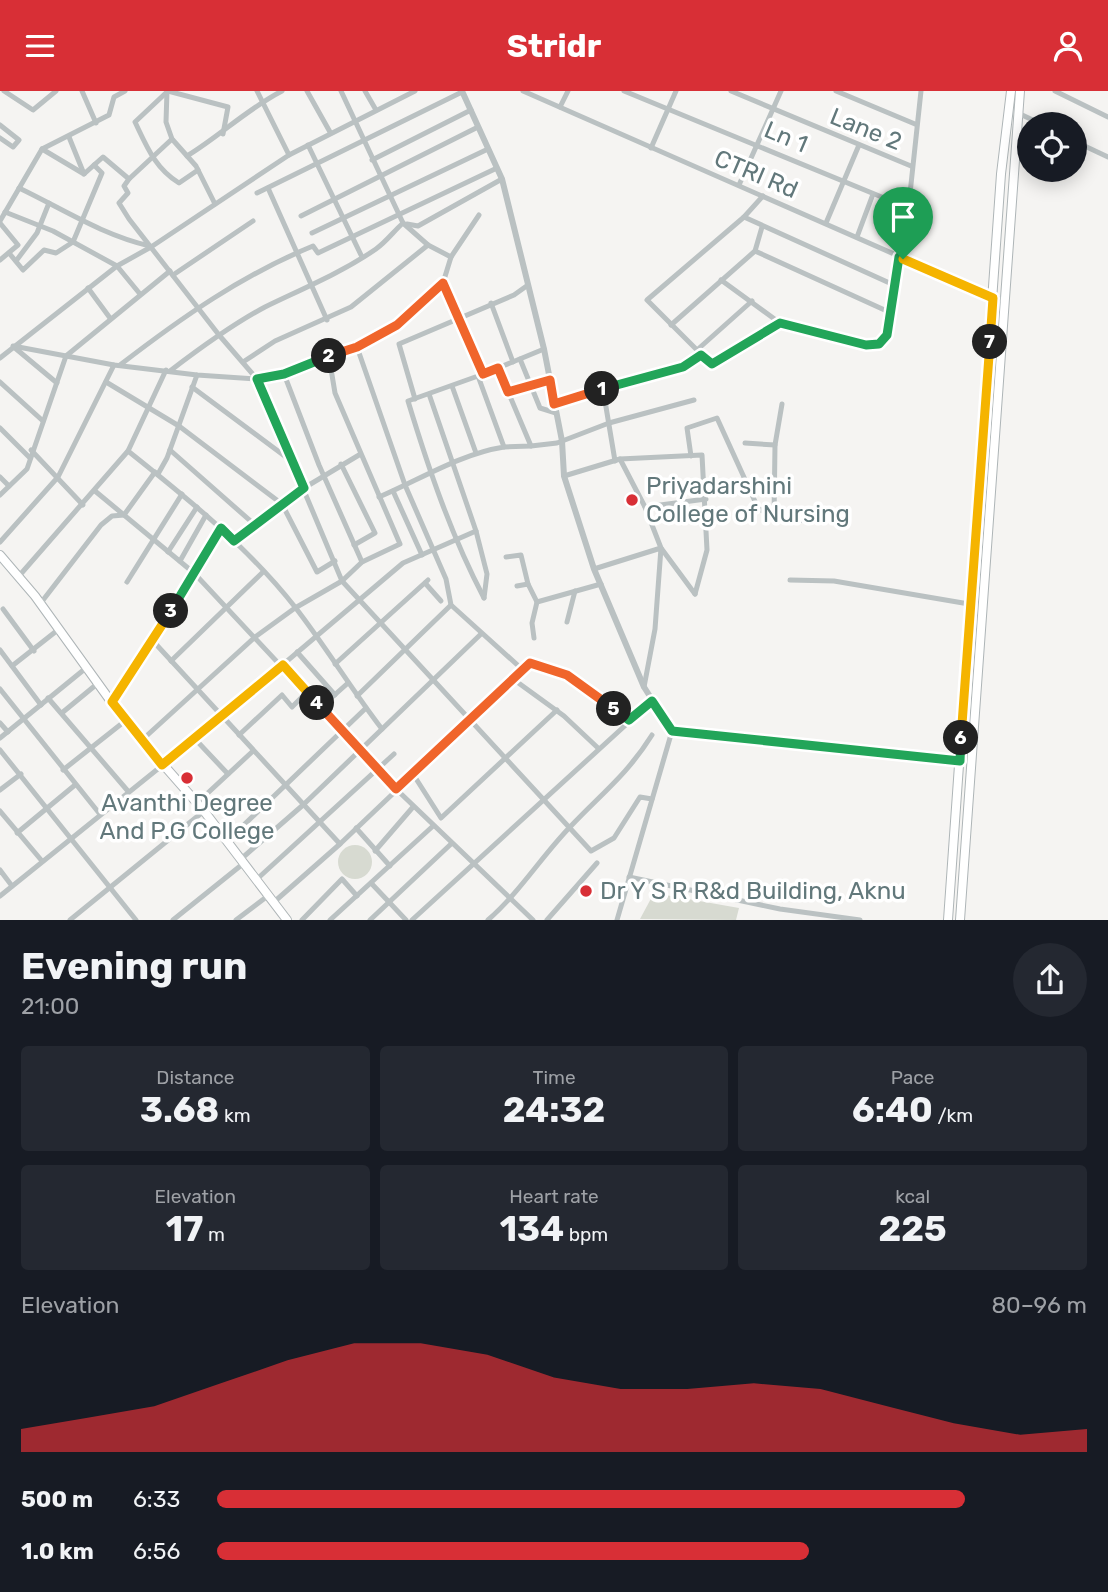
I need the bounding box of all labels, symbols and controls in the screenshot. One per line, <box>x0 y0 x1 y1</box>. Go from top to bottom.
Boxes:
icon: menu <box>21 27 59 65</box>
text: Stridr <box>507 27 601 65</box>
icon: person <box>1049 27 1087 65</box>
street label: Lane 2 <box>826 102 906 156</box>
map controls <box>1017 112 1087 182</box>
button: locate <box>1017 112 1087 182</box>
street label: Ln 1 <box>760 115 812 159</box>
street label: CTRI Rd <box>710 144 802 204</box>
pin <box>873 187 933 259</box>
icon: arrive <box>884 198 922 236</box>
pin: 7 <box>972 324 1007 359</box>
text: 7 <box>984 330 995 353</box>
pin: 2 <box>312 338 346 373</box>
text: 2 <box>322 344 335 367</box>
pin: 1 <box>584 371 620 407</box>
text: 1 <box>597 377 606 400</box>
place label: Priyadarshini College of Nursing <box>646 472 850 528</box>
marker: Priyadarshini College of Nursing <box>624 492 640 508</box>
pin: 3 <box>154 594 188 629</box>
text: 3 <box>164 599 177 622</box>
pin: 4 <box>300 685 334 721</box>
text: 4 <box>310 691 323 714</box>
pin: 5 <box>596 691 632 727</box>
text: 5 <box>607 697 620 720</box>
pin: 6 <box>944 721 978 755</box>
text: 6 <box>954 726 967 749</box>
marker: Avanthi Degree And P.G College <box>179 770 195 786</box>
place label: Avanthi Degree And P.G College <box>100 789 274 845</box>
place label: Dr Y S R R&d Building, Aknu <box>600 877 906 905</box>
marker: Dr Y S R R&d Building, Aknu <box>578 883 594 899</box>
text: Evening run <box>21 943 247 989</box>
button: share <box>1013 943 1087 1017</box>
text: 21:00 <box>21 992 79 1020</box>
text: Distance <box>156 1066 234 1089</box>
text: Time <box>532 1066 576 1089</box>
text: Pace <box>891 1066 934 1089</box>
text: 3.68 <box>140 1089 219 1131</box>
text: 24:32 <box>503 1089 605 1131</box>
text: 6:40 <box>852 1089 933 1131</box>
text: km <box>219 1104 251 1127</box>
text: /km <box>933 1104 973 1127</box>
text: Elevation <box>155 1185 236 1208</box>
text: Heart rate <box>509 1185 599 1208</box>
text: kcal <box>895 1185 930 1208</box>
text: 17 <box>166 1208 203 1250</box>
text: 134 <box>500 1208 564 1250</box>
text: 225 <box>879 1208 947 1250</box>
text: m <box>203 1223 225 1246</box>
text: bpm <box>564 1223 608 1246</box>
text: Elevation <box>21 1291 120 1319</box>
text: 80–96 m <box>991 1291 1087 1319</box>
text: 500 m <box>21 1485 93 1513</box>
text: 6:33 <box>133 1485 180 1513</box>
text: 1.0 km <box>21 1537 94 1565</box>
text: 6:56 <box>133 1537 180 1565</box>

